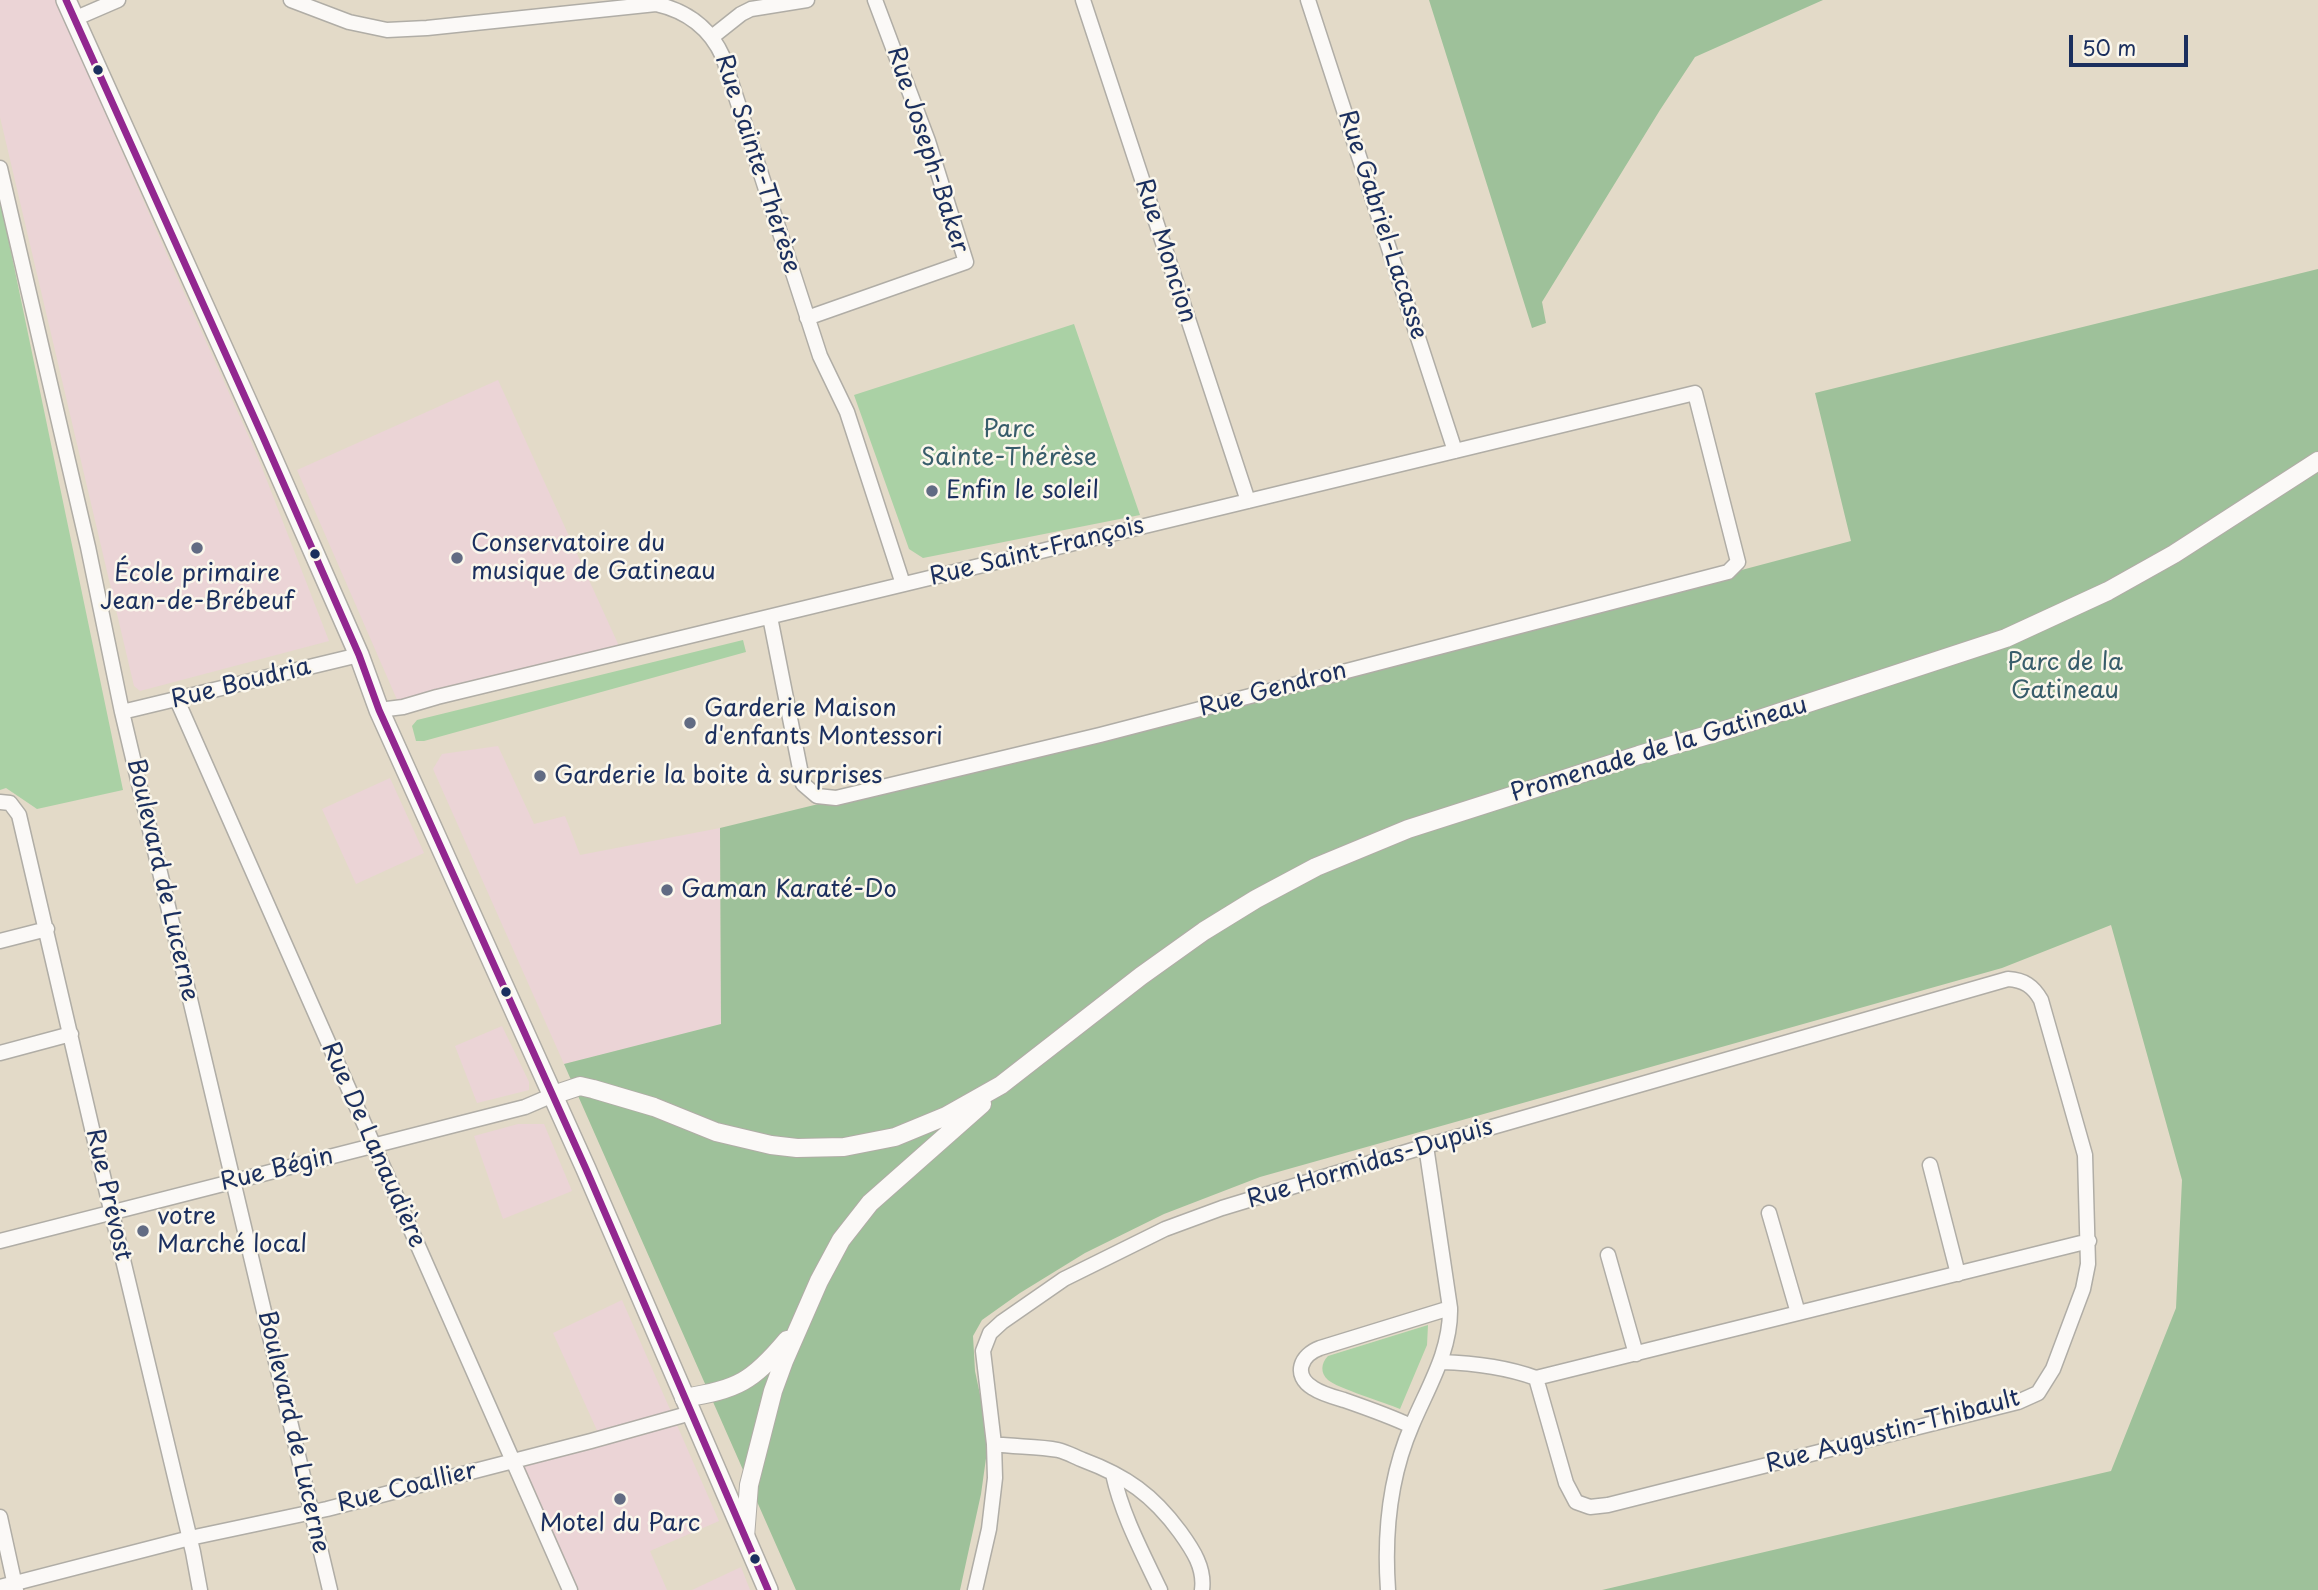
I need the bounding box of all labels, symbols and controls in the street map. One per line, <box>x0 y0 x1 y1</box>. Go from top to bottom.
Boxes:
scale bar <box>2073 21 2192 65</box>
text: 50 m <box>2082 31 2136 63</box>
street label: Rue Joseph-Baker <box>880 43 974 257</box>
street label: Rue Sainte-Thérèse <box>708 51 806 277</box>
unlabelled marker <box>91 63 105 77</box>
street label: Rue Gabriel-Lacasse <box>1331 107 1433 343</box>
street label: Rue Moncion <box>1128 175 1202 327</box>
park label: Parc Sainte-Thérèse <box>921 416 1097 472</box>
place label: Enfin le soleil <box>946 477 1099 505</box>
marker: Enfin le soleil <box>924 483 940 499</box>
street label: Rue Saint-François <box>927 511 1147 593</box>
place label: Conservatoire du musique de Gatineau <box>471 530 716 586</box>
marker: École primaire Jean-de-Brébeuf <box>189 540 205 556</box>
unlabelled marker <box>308 547 322 561</box>
marker: Conservatoire du musique de Gatineau <box>449 550 465 566</box>
place label: École primaire Jean-de-Brébeuf <box>100 560 294 616</box>
park label: Parc de la Gatineau <box>2007 649 2123 705</box>
street label: Rue Boudria <box>168 653 314 715</box>
street label: Rue Gendron <box>1196 656 1350 724</box>
street label: Promenade de la Gatineau <box>1507 691 1811 809</box>
place label: Garderie Maison d'enfants Montessori <box>704 695 943 751</box>
marker: Garderie Maison d'enfants Montessori <box>682 715 698 731</box>
street label: Boulevard de Lucerne <box>120 756 204 1004</box>
place label: Garderie la boite à surprises <box>554 762 882 790</box>
marker: Garderie la boite à surprises <box>532 768 548 784</box>
place label: Gaman Karaté-Do <box>681 876 897 904</box>
marker: Gaman Karaté-Do <box>659 882 675 898</box>
unlabelled marker <box>499 985 513 999</box>
street label: Rue De Lanaudière <box>315 1038 431 1252</box>
street label: Rue Hormidas-Dupuis <box>1244 1113 1496 1215</box>
street label: Rue Prévost <box>79 1126 137 1264</box>
street label: Rue Bégin <box>218 1142 336 1198</box>
place label: votre Marché local <box>157 1203 307 1259</box>
marker: votre Marché local <box>135 1223 151 1239</box>
street label: Boulevard de Lucerne <box>251 1308 335 1556</box>
street label: Rue Augustin-Thibault <box>1763 1384 2023 1480</box>
street label: Rue Coallier <box>335 1457 479 1519</box>
marker: Motel du Parc <box>612 1491 628 1507</box>
place label: Motel du Parc <box>540 1510 700 1538</box>
unlabelled marker <box>748 1552 762 1566</box>

